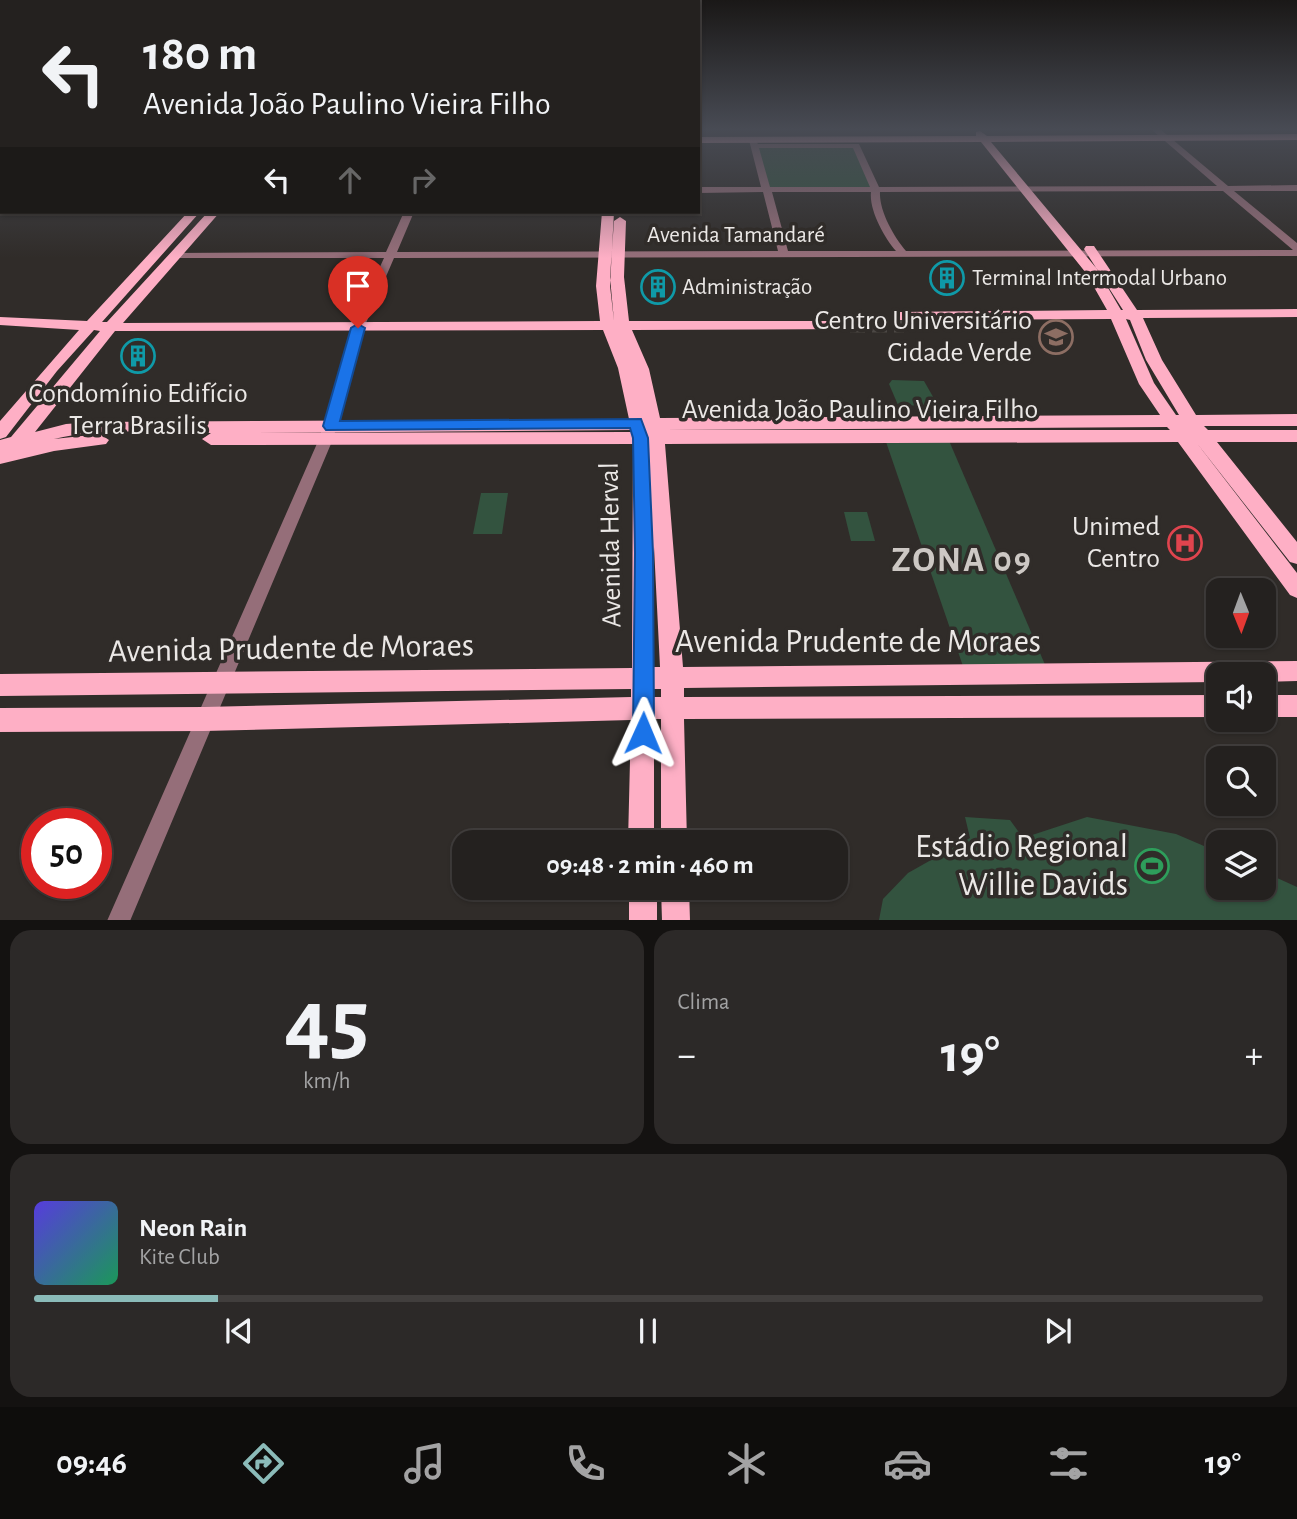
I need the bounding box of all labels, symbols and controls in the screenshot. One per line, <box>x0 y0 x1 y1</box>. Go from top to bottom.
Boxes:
icon: left <box>28 28 119 119</box>
text: 180 m <box>143 30 257 79</box>
text: Avenida João Paulino Vieira Filho <box>143 88 551 120</box>
icon: left <box>258 161 296 199</box>
icon: ahead <box>331 161 369 199</box>
icon: right <box>404 161 442 199</box>
street label: Avenida Tamandaré <box>647 224 825 247</box>
pin <box>328 256 388 328</box>
building icon: Terminal Intermodal Urbano <box>928 259 966 297</box>
icon: arrive <box>339 267 377 305</box>
place label: Terminal Intermodal Urbano <box>972 267 1227 290</box>
building icon: Administração <box>639 268 677 306</box>
place label: Administração <box>682 276 812 299</box>
place label: Centro Universitário Cidade Verde <box>814 307 1032 367</box>
school or university icon: Centro Universitário Cidade Verde <box>1037 318 1075 356</box>
building icon: Condomínio Edifício Terra Brasilis <box>119 337 157 375</box>
place label: Condomínio Edifício Terra Brasilis <box>28 380 248 440</box>
street label: Avenida João Paulino Vieira Filho <box>682 396 1038 424</box>
street label: Avenida Herval <box>596 462 626 628</box>
place label: Unimed Centro <box>1072 513 1160 573</box>
hospital icon: Unimed Centro <box>1166 524 1204 562</box>
district label: ZONA 09 <box>891 543 1033 578</box>
north arrow <box>1206 578 1276 648</box>
map controls <box>1206 578 1276 900</box>
street label: Avenida Prudente de Moraes <box>675 626 1041 659</box>
street label: Avenida Prudente de Moraes <box>108 629 474 669</box>
button: sound <box>1206 662 1276 732</box>
position arrow <box>606 696 680 770</box>
button: search <box>1206 746 1276 816</box>
speed limit sign: 50 <box>21 808 112 899</box>
button: layers <box>1206 830 1276 900</box>
place label: Estádio Regional Willie Davids <box>915 831 1128 902</box>
sports icon: Estádio Regional Willie Davids <box>1133 847 1171 885</box>
text: 09:48 · 2 min · 460 m <box>546 852 754 878</box>
text: 45 <box>284 977 369 1068</box>
text: Clima <box>678 991 730 1014</box>
text: 19° <box>941 1029 1000 1081</box>
text: − <box>678 1037 696 1075</box>
text: + <box>1245 1037 1263 1075</box>
text: km/h <box>303 1070 350 1093</box>
text: Neon Rain <box>139 1215 247 1241</box>
text: Kite Club <box>139 1246 220 1269</box>
icon: previous <box>220 1312 258 1350</box>
icon: pause <box>629 1312 667 1350</box>
icon: next <box>1039 1312 1077 1350</box>
icon: directions <box>239 1439 288 1488</box>
icon: music <box>400 1439 449 1488</box>
icon: phone <box>561 1439 610 1488</box>
icon: climate <box>722 1439 771 1488</box>
icon: car <box>883 1439 932 1488</box>
icon: filters <box>1044 1439 1093 1488</box>
text: 09:46 <box>56 1447 127 1479</box>
text: 19° <box>1205 1447 1241 1479</box>

